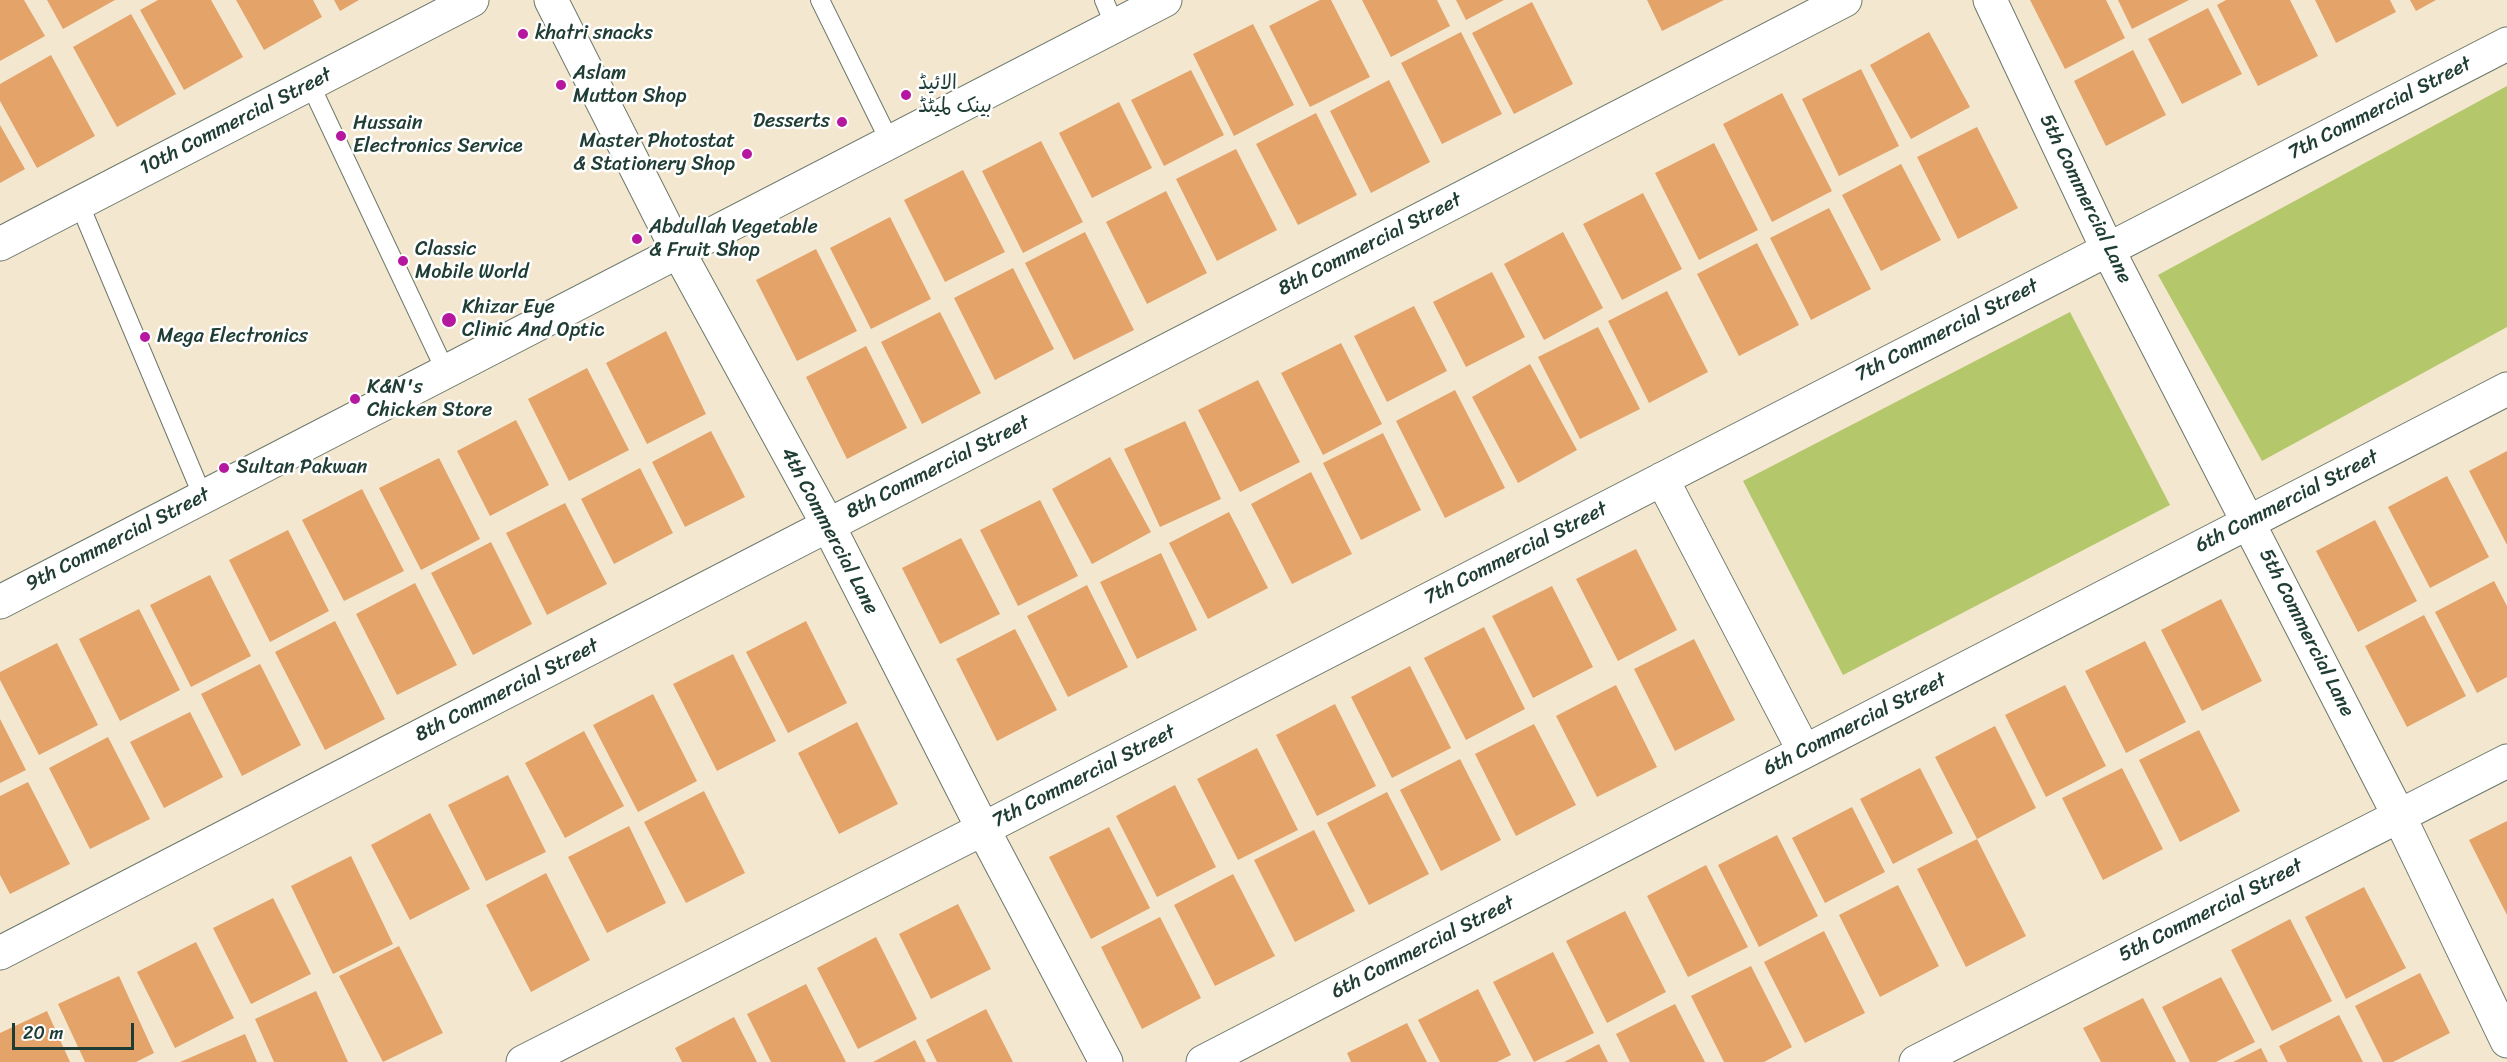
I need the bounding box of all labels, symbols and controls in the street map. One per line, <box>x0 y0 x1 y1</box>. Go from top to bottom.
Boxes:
place label: khatri snacks <box>535 22 653 46</box>
marker: khatri snacks <box>516 27 530 41</box>
street label: 7th Commercial Street <box>2284 52 2476 166</box>
place label: Aslam Mutton Shop <box>573 62 686 109</box>
street label: 10th Commercial Street <box>136 63 336 181</box>
place label: الائیڈ بینک لمیٹڈ <box>918 72 992 119</box>
marker: Aslam Mutton Shop <box>554 78 568 92</box>
marker: الائیڈ بینک لمیٹڈ <box>899 88 913 102</box>
place label: Desserts <box>753 110 830 134</box>
street label: 5th Commercial Lane <box>2034 110 2136 288</box>
place label: Hussain Electronics Service <box>353 112 523 159</box>
marker: Desserts <box>835 115 849 129</box>
marker: Hussain Electronics Service <box>334 129 348 143</box>
place label: Master Photostat & Stationery Shop <box>573 130 735 177</box>
marker: Master Photostat & Stationery Shop <box>740 147 754 161</box>
street label: 8th Commercial Street <box>1274 188 1466 302</box>
place label: Abdullah Vegetable & Fruit Shop <box>649 216 818 263</box>
marker: Abdullah Vegetable & Fruit Shop <box>630 232 644 246</box>
place label: Classic Mobile World <box>415 238 529 285</box>
marker: Classic Mobile World <box>396 254 410 268</box>
street label: 7th Commercial Street <box>1851 274 2043 388</box>
place label: Khizar Eye Clinic And Optic <box>462 296 605 343</box>
marker: Khizar Eye Clinic And Optic <box>440 311 458 329</box>
place label: Mega Electronics <box>157 325 308 349</box>
marker: Mega Electronics <box>138 330 152 344</box>
place label: K&N's Chicken Store <box>367 376 492 423</box>
marker: K&N's Chicken Store <box>348 392 362 406</box>
street label: 8th Commercial Street <box>842 411 1034 525</box>
street label: 4th Commercial Lane <box>775 443 883 619</box>
street label: 6th Commercial Street <box>2191 445 2383 559</box>
place label: Sultan Pakwan <box>236 456 367 480</box>
marker: Sultan Pakwan <box>217 461 231 475</box>
street label: 9th Commercial Street <box>22 483 214 597</box>
street label: 7th Commercial Street <box>1420 497 1612 611</box>
street label: 5th Commercial Lane <box>2253 545 2359 721</box>
street label: 8th Commercial Street <box>411 634 603 748</box>
street label: 6th Commercial Street <box>1759 668 1951 782</box>
street label: 7th Commercial Street <box>988 720 1180 834</box>
street label: 5th Commercial Street <box>2115 854 2307 968</box>
street label: 6th Commercial Street <box>1327 891 1519 1005</box>
scale bar <box>15 1011 136 1049</box>
text: 20 m <box>23 1017 63 1049</box>

